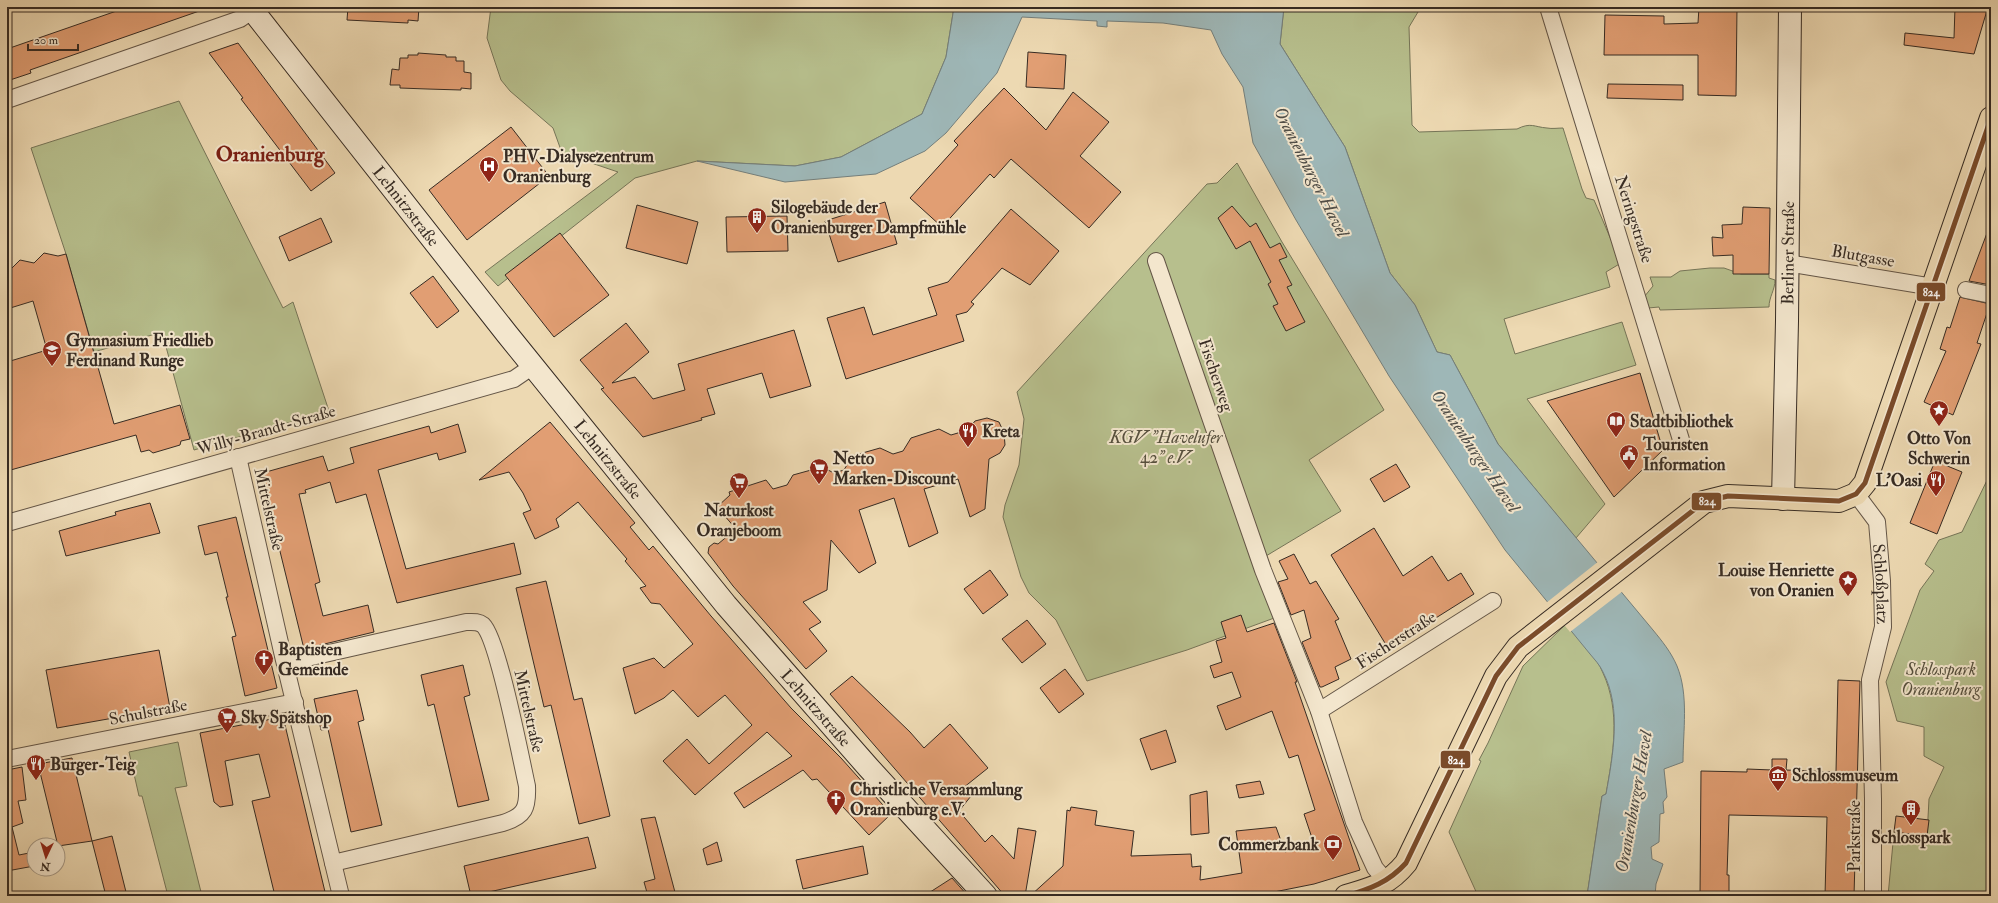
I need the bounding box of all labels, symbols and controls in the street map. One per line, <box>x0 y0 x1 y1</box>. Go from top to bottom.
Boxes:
scale bar <box>28 26 78 52</box>
text: 20 m <box>34 33 59 48</box>
water label: Oranienburger Havel <box>1268 103 1355 243</box>
district label: Oranienburg <box>216 141 325 168</box>
place label: PHV-Dialysezentrum Oranienburg <box>503 146 655 188</box>
hospital icon: PHV-Dialysezentrum Oranienburg <box>478 155 500 183</box>
street label: Lehnitzstraße <box>368 162 444 250</box>
street label: Neringstraße <box>1610 173 1658 265</box>
place label: Silogebäude der Oranienburger Dampfmühle <box>771 197 967 239</box>
street label: Berliner Straße <box>1777 201 1799 305</box>
building icon: Silogebäude der Oranienburger Dampfmühle <box>746 206 768 234</box>
street label: Blutgasse <box>1830 240 1896 272</box>
line badge: 824 <box>1916 282 1946 302</box>
text: 824 <box>1923 286 1940 300</box>
place label: Gymnasium Friedlieb Ferdinand Runge <box>66 330 214 372</box>
street label: Fischerweg <box>1194 336 1238 415</box>
school or university icon: Gymnasium Friedlieb Ferdinand Runge <box>41 339 63 367</box>
water label: Oranienburger Havel <box>1425 385 1526 518</box>
place icon: Otto Von Schwerin <box>1928 399 1950 427</box>
street label: Willy-Brandt-Straße <box>193 400 338 461</box>
library icon: Stadtbibliothek <box>1605 410 1627 438</box>
place label: Stadtbibliothek <box>1630 411 1734 432</box>
street label: Lehnitzstraße <box>570 415 647 503</box>
restaurant icon: Kreta <box>957 420 979 448</box>
place label: Kreta <box>982 421 1021 442</box>
park label: KGV "Havelufer 42" e.V. <box>1109 427 1224 468</box>
place label: Otto Von Schwerin <box>1907 428 1971 469</box>
place label: Touristen Information <box>1642 434 1726 475</box>
public building icon: Touristen Information <box>1618 443 1640 471</box>
place label: Netto Marken-Discount <box>832 448 956 489</box>
supermarket icon: Netto Marken-Discount <box>808 457 830 485</box>
street label: Mittelstraße <box>249 466 289 552</box>
restaurant icon: L'Oasi <box>1925 469 1947 497</box>
place label: L'Oasi <box>1876 470 1922 491</box>
supermarket icon: Naturkost Oranjeboom <box>728 471 750 499</box>
line badge: 824 <box>1691 492 1722 511</box>
text: 824 <box>1699 495 1716 509</box>
place label: Naturkost Oranjeboom <box>697 500 782 542</box>
street label: Schloßplatz <box>1868 543 1893 624</box>
place label: Louise Henriette von Oranien <box>1718 560 1835 601</box>
place icon: Louise Henriette von Oranien <box>1837 569 1859 597</box>
street label: Fischerstraße <box>1352 606 1440 674</box>
place label: Baptisten Gemeinde <box>278 639 349 680</box>
church icon: Baptisten Gemeinde <box>253 648 275 676</box>
park label: Schlosspark Oranienburg <box>1901 659 1981 700</box>
street label: Lehnitzstraße <box>776 665 856 751</box>
street label: Mittelstraße <box>509 668 549 754</box>
street label: Schulstraße <box>107 694 189 730</box>
supermarket icon: Sky Spätshop <box>216 706 238 734</box>
place label: Sky Spätshop <box>241 707 332 729</box>
water label: Oranienburger Havel <box>1610 728 1658 875</box>
line badge: 824 <box>1440 750 1471 769</box>
restaurant icon: Burger-Teig <box>25 753 47 781</box>
place label: Burger-Teig <box>50 754 136 776</box>
text: 824 <box>1448 754 1465 768</box>
museum icon: Schlossmuseum <box>1767 764 1789 792</box>
place label: Schlossmuseum <box>1792 765 1899 786</box>
place label: Christliche Versammlung Oranienburg e.V. <box>850 779 1023 821</box>
church icon: Christliche Versammlung Oranienburg e.V. <box>825 788 847 816</box>
building icon: Schlosspark <box>1900 798 1922 826</box>
street label: Parkstraße <box>1844 800 1865 872</box>
place label: Schlosspark <box>1871 827 1952 849</box>
bank icon: Commerzbank <box>1322 833 1344 861</box>
place label: Commerzbank <box>1218 834 1320 855</box>
north arrow <box>26 837 66 877</box>
text: N <box>39 860 52 873</box>

